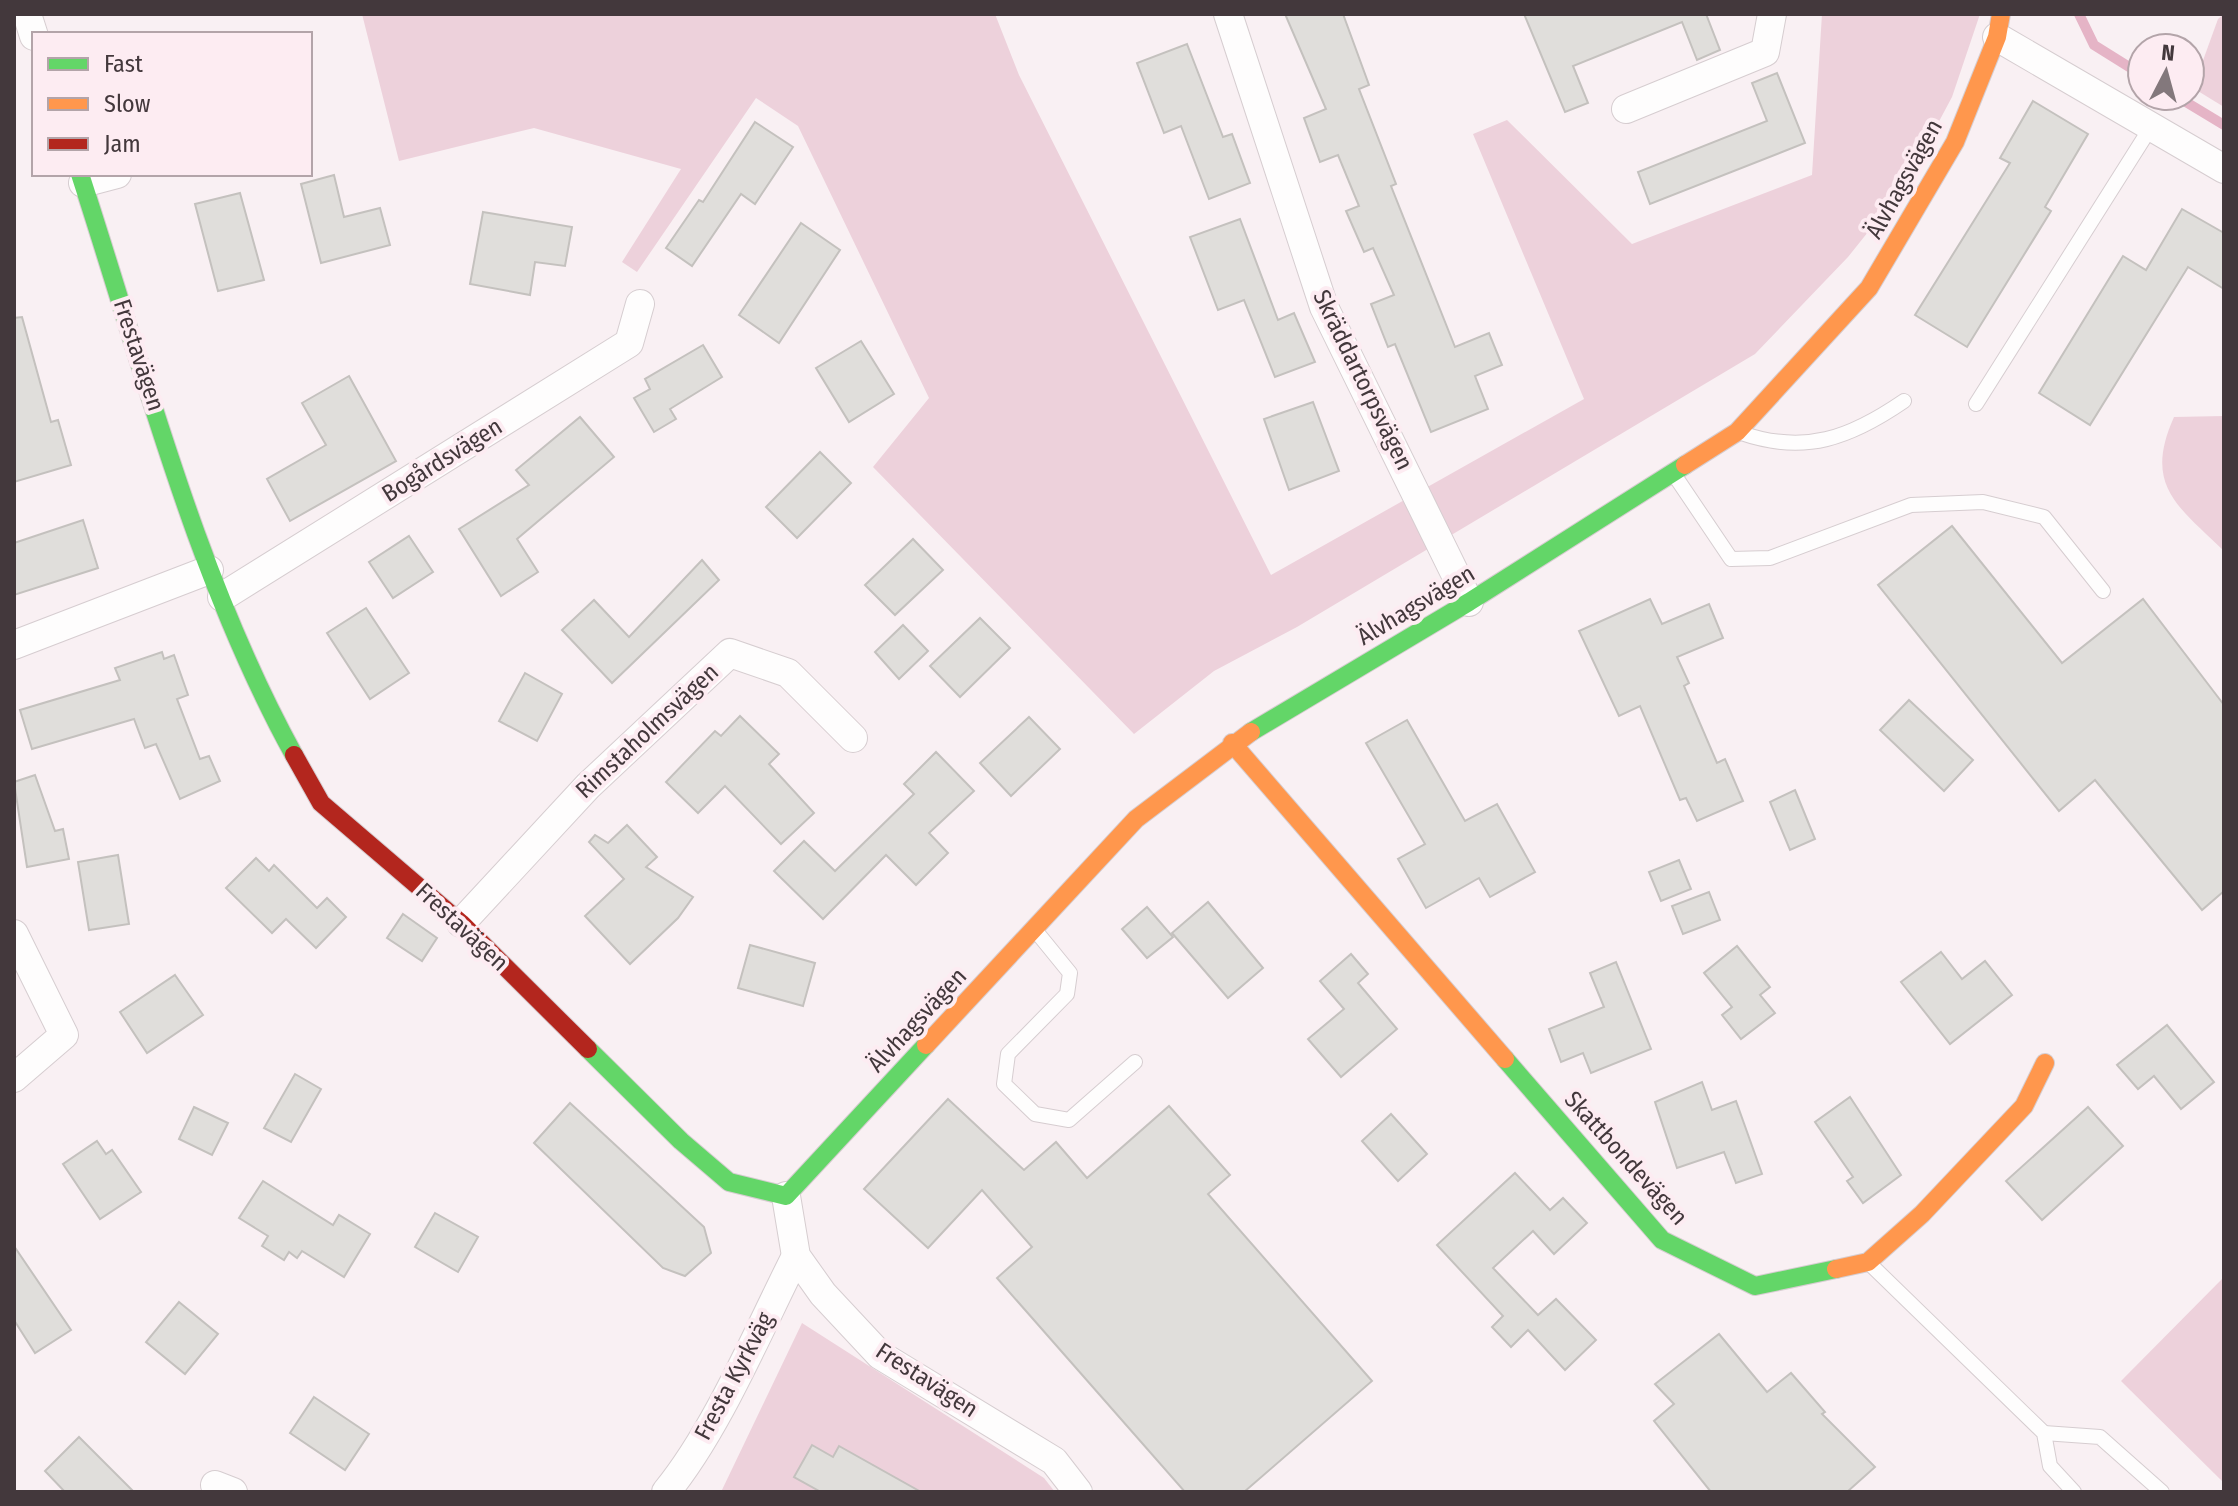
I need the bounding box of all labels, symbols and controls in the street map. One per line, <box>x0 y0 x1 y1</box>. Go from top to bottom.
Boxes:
legend <box>32 32 312 176</box>
north arrow <box>2126 32 2206 112</box>
text: N <box>2160 38 2176 67</box>
text: Fast <box>104 50 143 78</box>
text: Slow <box>104 90 151 118</box>
street label: Älvhagsvägen <box>1860 115 1948 243</box>
text: Jam <box>104 130 141 158</box>
street label: Skräddartorpsvägen <box>1307 285 1419 475</box>
street label: Frestavägen <box>108 296 170 414</box>
street label: Bogårdsvägen <box>377 412 507 508</box>
street label: Älvhagsvägen <box>1352 559 1480 651</box>
street label: Rimstaholmsvägen <box>570 658 724 804</box>
street label: Frestavägen <box>410 877 514 977</box>
street label: Älvhagsvägen <box>862 962 972 1078</box>
street label: Skattbondevägen <box>1559 1085 1693 1231</box>
street label: Fresta Kyrkväg <box>689 1307 780 1445</box>
street label: Frestavägen <box>871 1337 983 1423</box>

